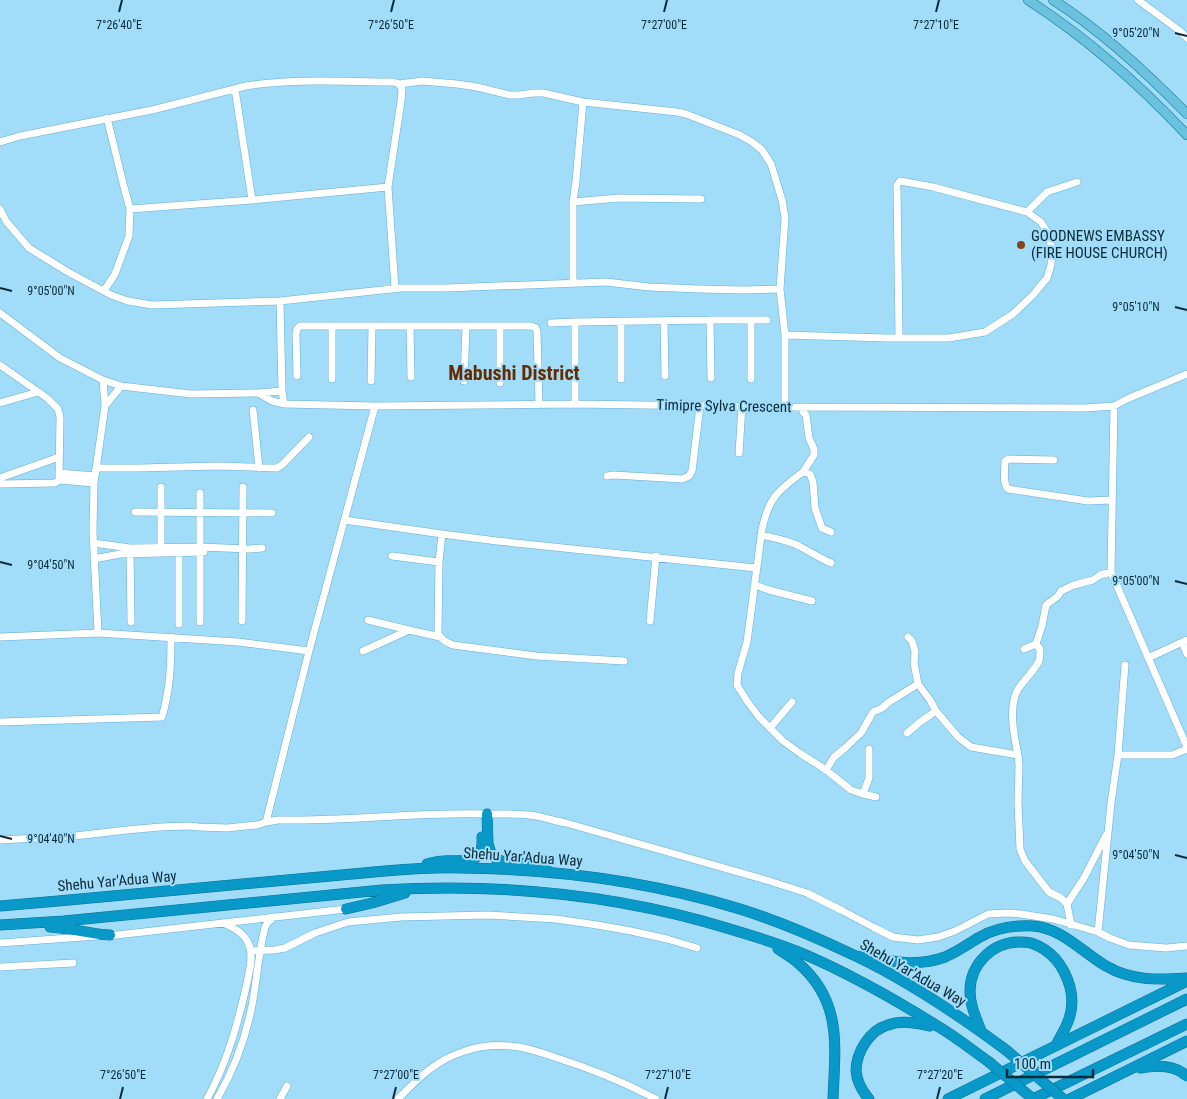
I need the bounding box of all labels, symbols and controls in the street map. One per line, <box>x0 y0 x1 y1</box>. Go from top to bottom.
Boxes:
text: 7°26'40"E <box>96 18 142 32</box>
text: 7°26'50"E <box>368 18 414 32</box>
text: 7°27'00"E <box>641 18 687 32</box>
text: 7°27'10"E <box>913 18 959 32</box>
text: 9°05'20"N <box>1112 26 1160 40</box>
place label: GOODNEWS EMBASSY (FIRE HOUSE CHURCH) <box>1031 227 1168 262</box>
marker: GOODNEWS EMBASSY (FIRE HOUSE CHURCH) <box>1015 239 1027 251</box>
text: 9°05'00"N <box>27 284 75 298</box>
text: 9°05'10"N <box>1112 300 1160 314</box>
district label: Mabushi District <box>448 361 580 385</box>
street label: Timipre Sylva Crescent <box>656 396 792 416</box>
text: 9°04'50"N <box>27 558 75 572</box>
text: 9°05'00"N <box>1112 574 1160 588</box>
text: 9°04'40"N <box>27 832 75 846</box>
street label: Shehu Yar'Adua Way <box>463 844 583 870</box>
text: 9°04'50"N <box>1112 848 1160 862</box>
street label: Shehu Yar'Adua Way <box>57 867 177 895</box>
street label: Shehu Yar'Adua Way <box>857 935 969 1011</box>
scale bar <box>1007 1046 1093 1078</box>
text: 100 m <box>1014 1055 1051 1073</box>
text: 7°26'50"E <box>100 1068 146 1082</box>
text: 7°27'00"E <box>373 1068 419 1082</box>
text: 7°27'10"E <box>645 1068 691 1082</box>
text: 7°27'20"E <box>917 1068 963 1082</box>

